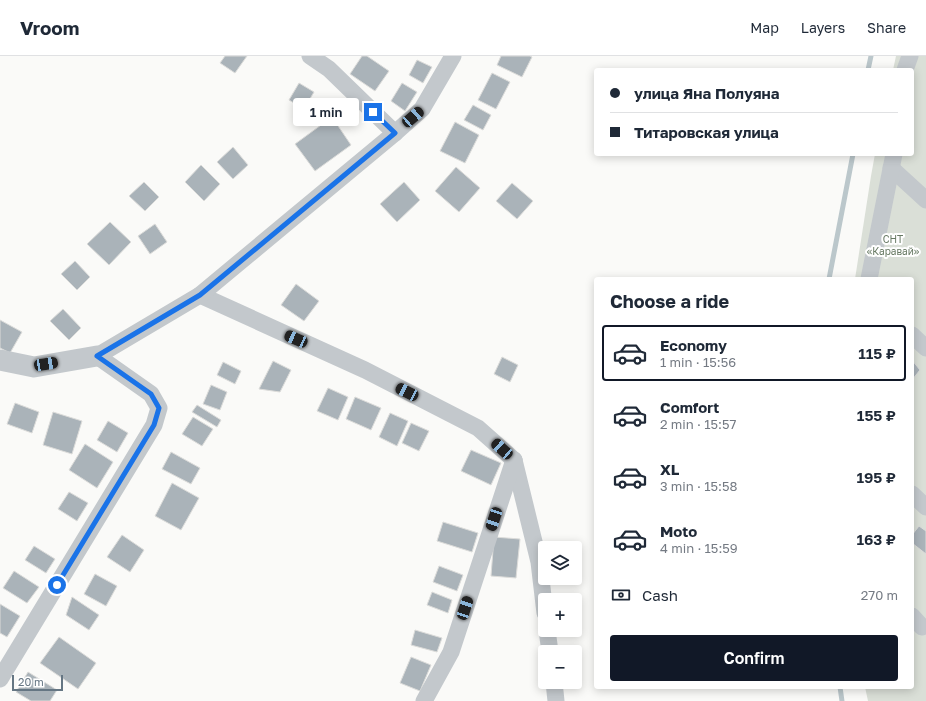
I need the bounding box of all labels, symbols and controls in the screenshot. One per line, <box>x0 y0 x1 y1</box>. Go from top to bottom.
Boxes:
text: Vroom <box>20 16 79 39</box>
text: Map <box>750 19 779 36</box>
text: Layers <box>801 19 845 36</box>
text: Share <box>867 19 906 36</box>
text: улица Яна Полуяна <box>634 84 779 102</box>
callout: 1 min <box>293 98 359 126</box>
route end <box>364 103 382 121</box>
text: 1 min <box>310 104 342 120</box>
car <box>400 105 426 129</box>
text: Титаровская улица <box>634 123 779 141</box>
park label: СНТ «Каравай» <box>867 233 920 257</box>
text: Choose a ride <box>610 290 729 312</box>
car <box>283 329 309 349</box>
icon: car <box>612 335 648 371</box>
text: Economy <box>660 336 727 354</box>
text: 115 ₽ <box>858 344 896 362</box>
text: 1 min · 15:56 <box>660 354 736 370</box>
car <box>33 356 59 372</box>
car <box>394 381 420 403</box>
icon: car <box>612 397 648 433</box>
text: Comfort <box>660 398 719 416</box>
text: 155 ₽ <box>857 406 896 424</box>
text: 2 min · 15:57 <box>660 416 736 432</box>
car <box>489 437 515 461</box>
icon: car <box>612 459 648 495</box>
text: XL <box>660 460 679 478</box>
text: 195 ₽ <box>856 468 896 486</box>
text: 3 min · 15:58 <box>660 478 737 494</box>
car <box>485 506 503 532</box>
icon: car <box>612 521 648 557</box>
text: Moto <box>660 522 697 540</box>
text: 163 ₽ <box>856 530 896 548</box>
text: 4 min · 15:59 <box>660 540 738 556</box>
map controls <box>538 541 582 689</box>
button: layers <box>538 541 582 585</box>
route start <box>48 576 66 594</box>
icon: cash <box>610 584 632 606</box>
text: Cash <box>642 586 678 604</box>
text: 270 m <box>861 587 898 603</box>
button: + <box>538 593 582 637</box>
car <box>456 595 474 621</box>
button: Confirm <box>610 635 898 681</box>
button: − <box>538 645 582 689</box>
scale bar <box>12 673 63 692</box>
text: 20 m <box>18 675 44 688</box>

